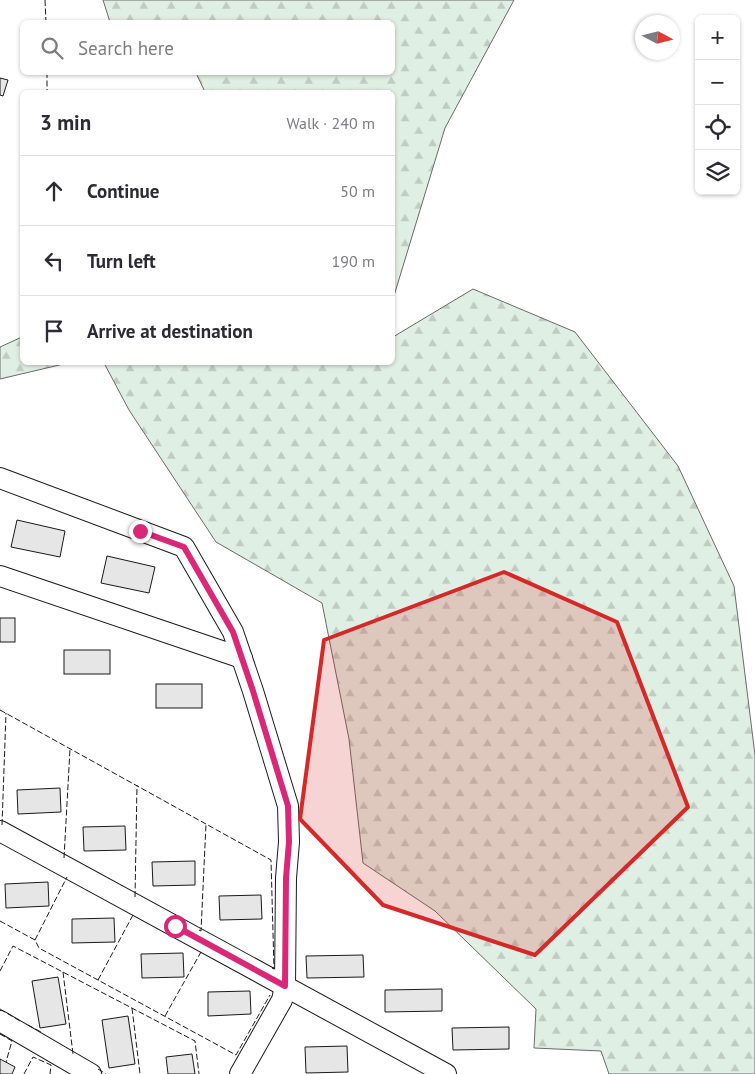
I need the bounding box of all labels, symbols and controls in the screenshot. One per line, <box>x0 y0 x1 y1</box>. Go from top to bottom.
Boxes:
north arrow <box>635 15 680 60</box>
map controls <box>695 15 740 195</box>
button: + <box>695 15 740 60</box>
search box <box>20 20 395 75</box>
icon: search <box>38 34 66 62</box>
text: Search here <box>78 36 174 60</box>
button: − <box>695 60 740 105</box>
button: locate <box>695 105 740 150</box>
text: 3 min <box>40 109 91 136</box>
text: Walk · 240 m <box>286 113 375 133</box>
button: layers <box>695 150 740 195</box>
icon: ahead <box>40 177 68 205</box>
text: Continue <box>87 179 159 203</box>
text: 50 m <box>340 181 375 201</box>
icon: left <box>40 247 68 275</box>
text: Turn left <box>87 249 156 273</box>
text: 190 m <box>332 251 375 271</box>
icon: arrive <box>40 317 68 345</box>
text: Arrive at destination <box>87 319 253 343</box>
route end <box>129 520 152 543</box>
route start <box>164 915 187 938</box>

